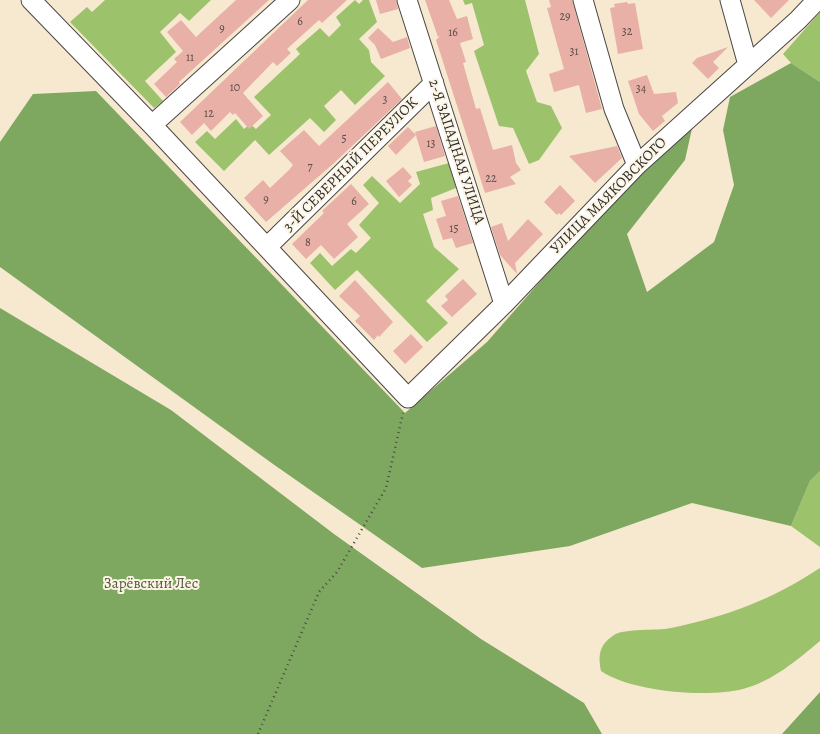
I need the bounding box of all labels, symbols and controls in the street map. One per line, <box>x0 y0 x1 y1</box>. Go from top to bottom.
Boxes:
house number: 29 <box>559 10 571 24</box>
house number: 6 <box>297 15 303 29</box>
house number: 9 <box>219 22 225 36</box>
house number: 32 <box>622 25 632 39</box>
house number: 16 <box>448 26 458 40</box>
house number: 31 <box>569 45 579 59</box>
house number: 11 <box>186 51 194 65</box>
street label: 2-Я ЗАПАДНАЯ УЛИЦА <box>424 77 488 227</box>
house number: 10 <box>230 81 240 95</box>
house number: 34 <box>636 82 646 96</box>
house number: 3 <box>383 93 387 107</box>
street label: 3-Й СЕВЕРНЫЙ ПЕРЕУЛОК <box>280 94 422 236</box>
house number: 12 <box>204 107 214 121</box>
house number: 5 <box>341 132 347 146</box>
street label: УЛИЦА МАЯКОВСКОГО <box>547 134 671 258</box>
house number: 13 <box>426 137 436 151</box>
house number: 7 <box>307 160 313 174</box>
house number: 22 <box>485 172 497 186</box>
house number: 9 <box>263 193 269 207</box>
house number: 6 <box>351 195 357 209</box>
house number: 15 <box>449 222 459 236</box>
house number: 8 <box>305 236 311 250</box>
park label: Зарёвский Лес <box>104 575 198 593</box>

